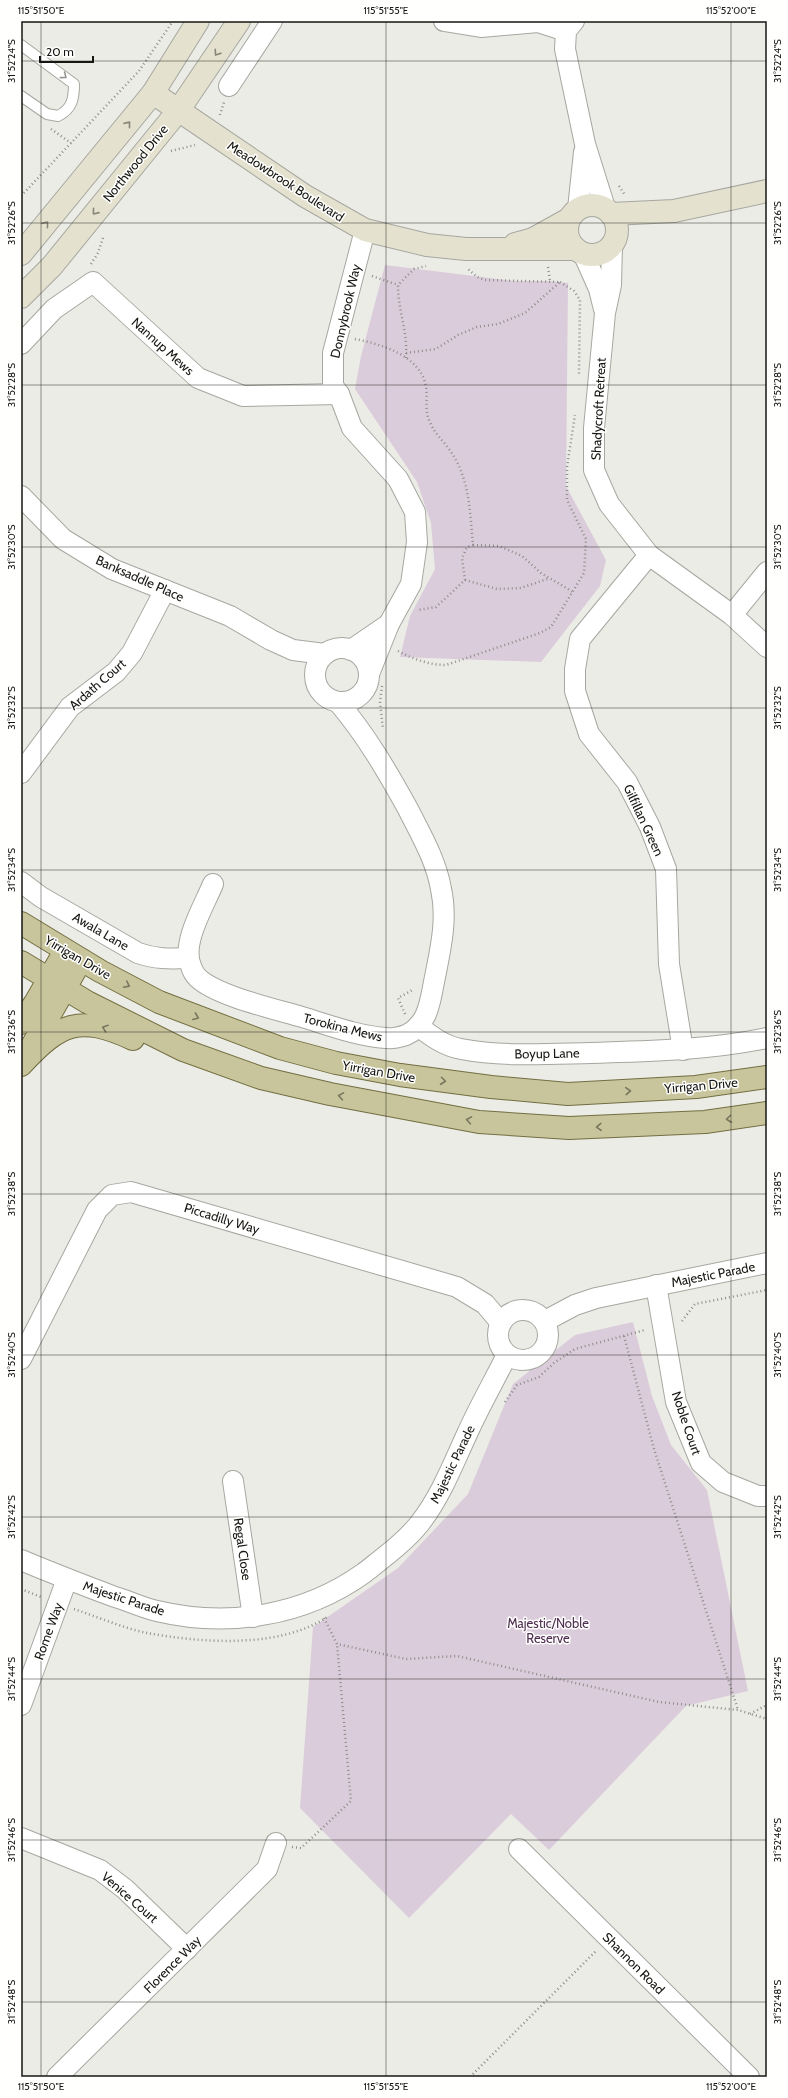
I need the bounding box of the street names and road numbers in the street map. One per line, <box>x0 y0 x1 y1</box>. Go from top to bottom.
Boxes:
street label: Northwood Drive <box>99 121 171 205</box>
street label: Meadowbrook Boulevard <box>224 137 348 225</box>
street label: Donnybrook Way <box>326 262 364 360</box>
street label: Nannup Mews <box>128 314 198 379</box>
street label: Shadycroft Retreat <box>587 357 609 461</box>
street label: Banksaddle Place <box>93 551 187 605</box>
street label: Ardath Court <box>65 655 129 713</box>
street label: Gilfillan Green <box>620 782 668 858</box>
street label: Awala Lane <box>70 909 132 954</box>
street label: Yirrigan Drive <box>41 931 114 983</box>
street label: Torokina Mews <box>302 1009 385 1045</box>
street label: Boyup Lane <box>514 1044 580 1062</box>
street label: Yirrigan Drive <box>340 1057 417 1085</box>
street label: Yirrigan Drive <box>663 1074 739 1096</box>
street label: Piccadilly Way <box>182 1199 262 1237</box>
street label: Majestic Parade <box>670 1258 757 1291</box>
street label: Noble Court <box>669 1389 706 1457</box>
street label: Majestic Parade <box>426 1422 479 1506</box>
street label: Regal Close <box>231 1517 255 1582</box>
street label: Majestic Parade <box>81 1577 167 1620</box>
street label: Rome Way <box>30 1600 66 1662</box>
street label: Venice Court <box>99 1868 162 1926</box>
street label: Shannon Road <box>600 1929 668 1997</box>
street label: Florence Way <box>140 1932 204 1996</box>

